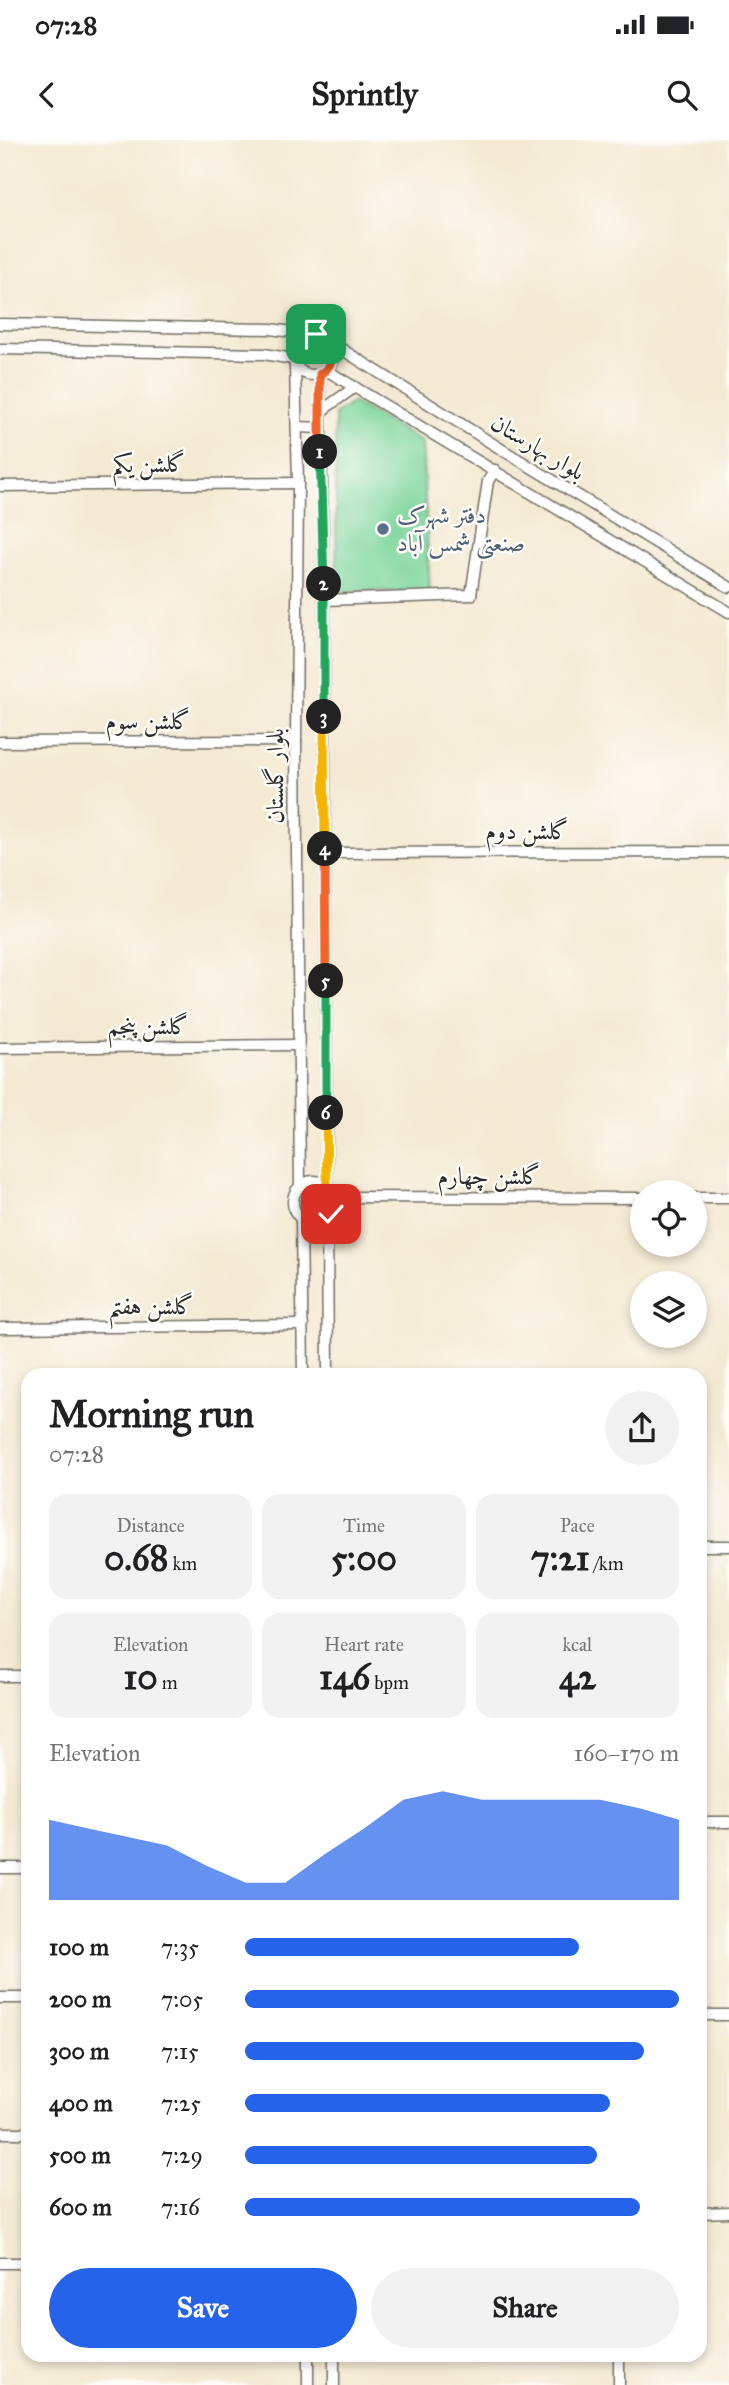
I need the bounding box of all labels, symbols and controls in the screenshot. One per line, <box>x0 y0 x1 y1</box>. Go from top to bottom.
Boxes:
text: 07:28 <box>35 9 97 41</box>
text: Sprintly <box>311 75 418 114</box>
icon: back <box>28 76 66 114</box>
icon: search <box>663 76 701 114</box>
pin <box>286 304 346 364</box>
icon: arrive <box>297 315 335 353</box>
street label: بلوار بهارستان <box>485 407 591 487</box>
pin: 1 <box>302 434 338 470</box>
text: 1 <box>316 440 323 463</box>
street label: گلشن یکم <box>112 448 186 487</box>
place label: دفتر شهرک صنعتی شمس آباد <box>397 500 525 560</box>
marker: دفتر شهرک صنعتی شمس آباد <box>375 521 391 537</box>
pin: 2 <box>306 566 342 602</box>
text: 2 <box>319 572 328 595</box>
pin: 3 <box>306 700 342 734</box>
text: 3 <box>320 705 327 728</box>
street label: گلشن سوم <box>106 706 191 742</box>
street label: بلوار گلستان <box>260 728 290 824</box>
street label: گلشن دوم <box>485 816 569 852</box>
pin: 4 <box>308 832 342 866</box>
text: 4 <box>319 837 330 860</box>
pin: 5 <box>308 964 344 998</box>
text: 5 <box>321 969 330 992</box>
street label: گلشن پنجم <box>107 1011 189 1048</box>
pin: 6 <box>308 1096 344 1130</box>
text: 6 <box>321 1101 330 1124</box>
street label: گلشن چهارم <box>437 1161 541 1197</box>
map controls <box>630 1180 707 1348</box>
button: locate <box>630 1180 707 1257</box>
pin <box>301 1184 361 1244</box>
icon: check <box>312 1195 350 1233</box>
button: layers <box>630 1271 707 1348</box>
street label: گلشن هفتم <box>108 1291 194 1330</box>
text: Morning run <box>49 1391 254 1437</box>
button: share <box>605 1391 679 1465</box>
text: 07:28 <box>49 1440 104 1468</box>
text: Distance <box>117 1514 185 1537</box>
text: Time <box>343 1514 385 1537</box>
text: Pace <box>560 1514 595 1537</box>
text: 0.68 <box>104 1537 168 1580</box>
text: 5:00 <box>331 1537 397 1580</box>
text: 7:21 <box>531 1537 590 1580</box>
text: km <box>168 1552 197 1575</box>
text: /km <box>590 1552 624 1575</box>
text: Elevation <box>113 1633 188 1656</box>
text: Heart rate <box>324 1633 404 1656</box>
text: kcal <box>562 1633 592 1656</box>
text: 10 <box>124 1656 158 1699</box>
text: 146 <box>319 1656 370 1699</box>
text: 42 <box>559 1656 596 1699</box>
text: m <box>158 1671 178 1694</box>
text: bpm <box>370 1671 409 1694</box>
text: Elevation <box>49 1739 140 1767</box>
text: 160–170 m <box>574 1739 679 1767</box>
text: 100 m <box>49 1933 109 1961</box>
text: 7:35 <box>161 1933 199 1961</box>
text: 200 m <box>49 1985 111 2013</box>
text: 7:05 <box>161 1985 203 2013</box>
text: 300 m <box>49 2037 109 2065</box>
text: 7:15 <box>161 2037 199 2065</box>
text: 400 m <box>49 2089 113 2117</box>
text: 7:25 <box>161 2089 201 2117</box>
text: 500 m <box>49 2141 111 2169</box>
text: 7:29 <box>161 2141 203 2169</box>
text: 600 m <box>49 2193 112 2221</box>
text: 7:16 <box>161 2193 200 2221</box>
button: Save <box>49 2268 357 2348</box>
button: Share <box>371 2268 679 2348</box>

